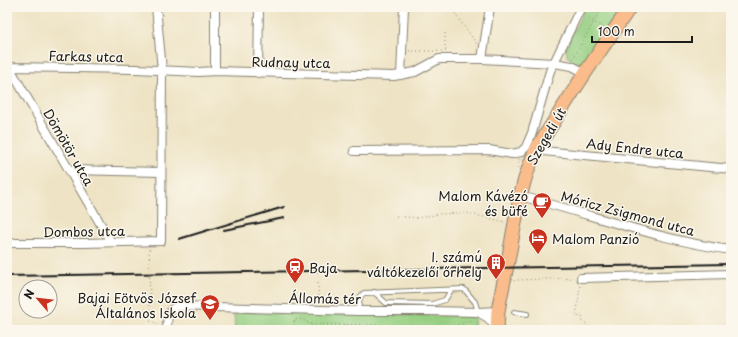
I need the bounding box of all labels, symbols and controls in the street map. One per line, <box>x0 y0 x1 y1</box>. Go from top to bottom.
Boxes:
scale bar <box>592 18 692 44</box>
text: 100 m <box>598 22 635 40</box>
street label: Farkas utca <box>49 46 124 66</box>
street label: Rudnay utca <box>251 52 331 72</box>
street label: Szegedi út <box>522 104 570 168</box>
street label: Dömötör utca <box>39 105 99 190</box>
street label: Ady Endre utca <box>585 133 685 163</box>
place label: Malom Kávézó és büfé <box>438 186 528 220</box>
street label: Móricz Zsigmond utca <box>559 186 698 240</box>
cafe icon: Malom Kávézó és büfé <box>531 191 553 219</box>
street label: Dombos utca <box>43 221 126 241</box>
hotel icon: Malom Panzió <box>527 227 549 255</box>
place label: Malom Panzió <box>552 229 639 248</box>
place label: I. számú váltókezelői őrhely <box>367 247 482 281</box>
building icon: I. számú váltókezelői őrhely <box>485 252 507 280</box>
station icon: Baja <box>284 256 306 284</box>
place label: Baja <box>309 258 338 277</box>
north arrow <box>18 279 58 319</box>
text: N <box>19 286 38 302</box>
place label: Bajai Eötvös József Általános Iskola <box>77 288 197 322</box>
street label: Állomás tér <box>289 288 362 308</box>
school or university icon: Bajai Eötvös József Általános Iskola <box>199 293 221 321</box>

